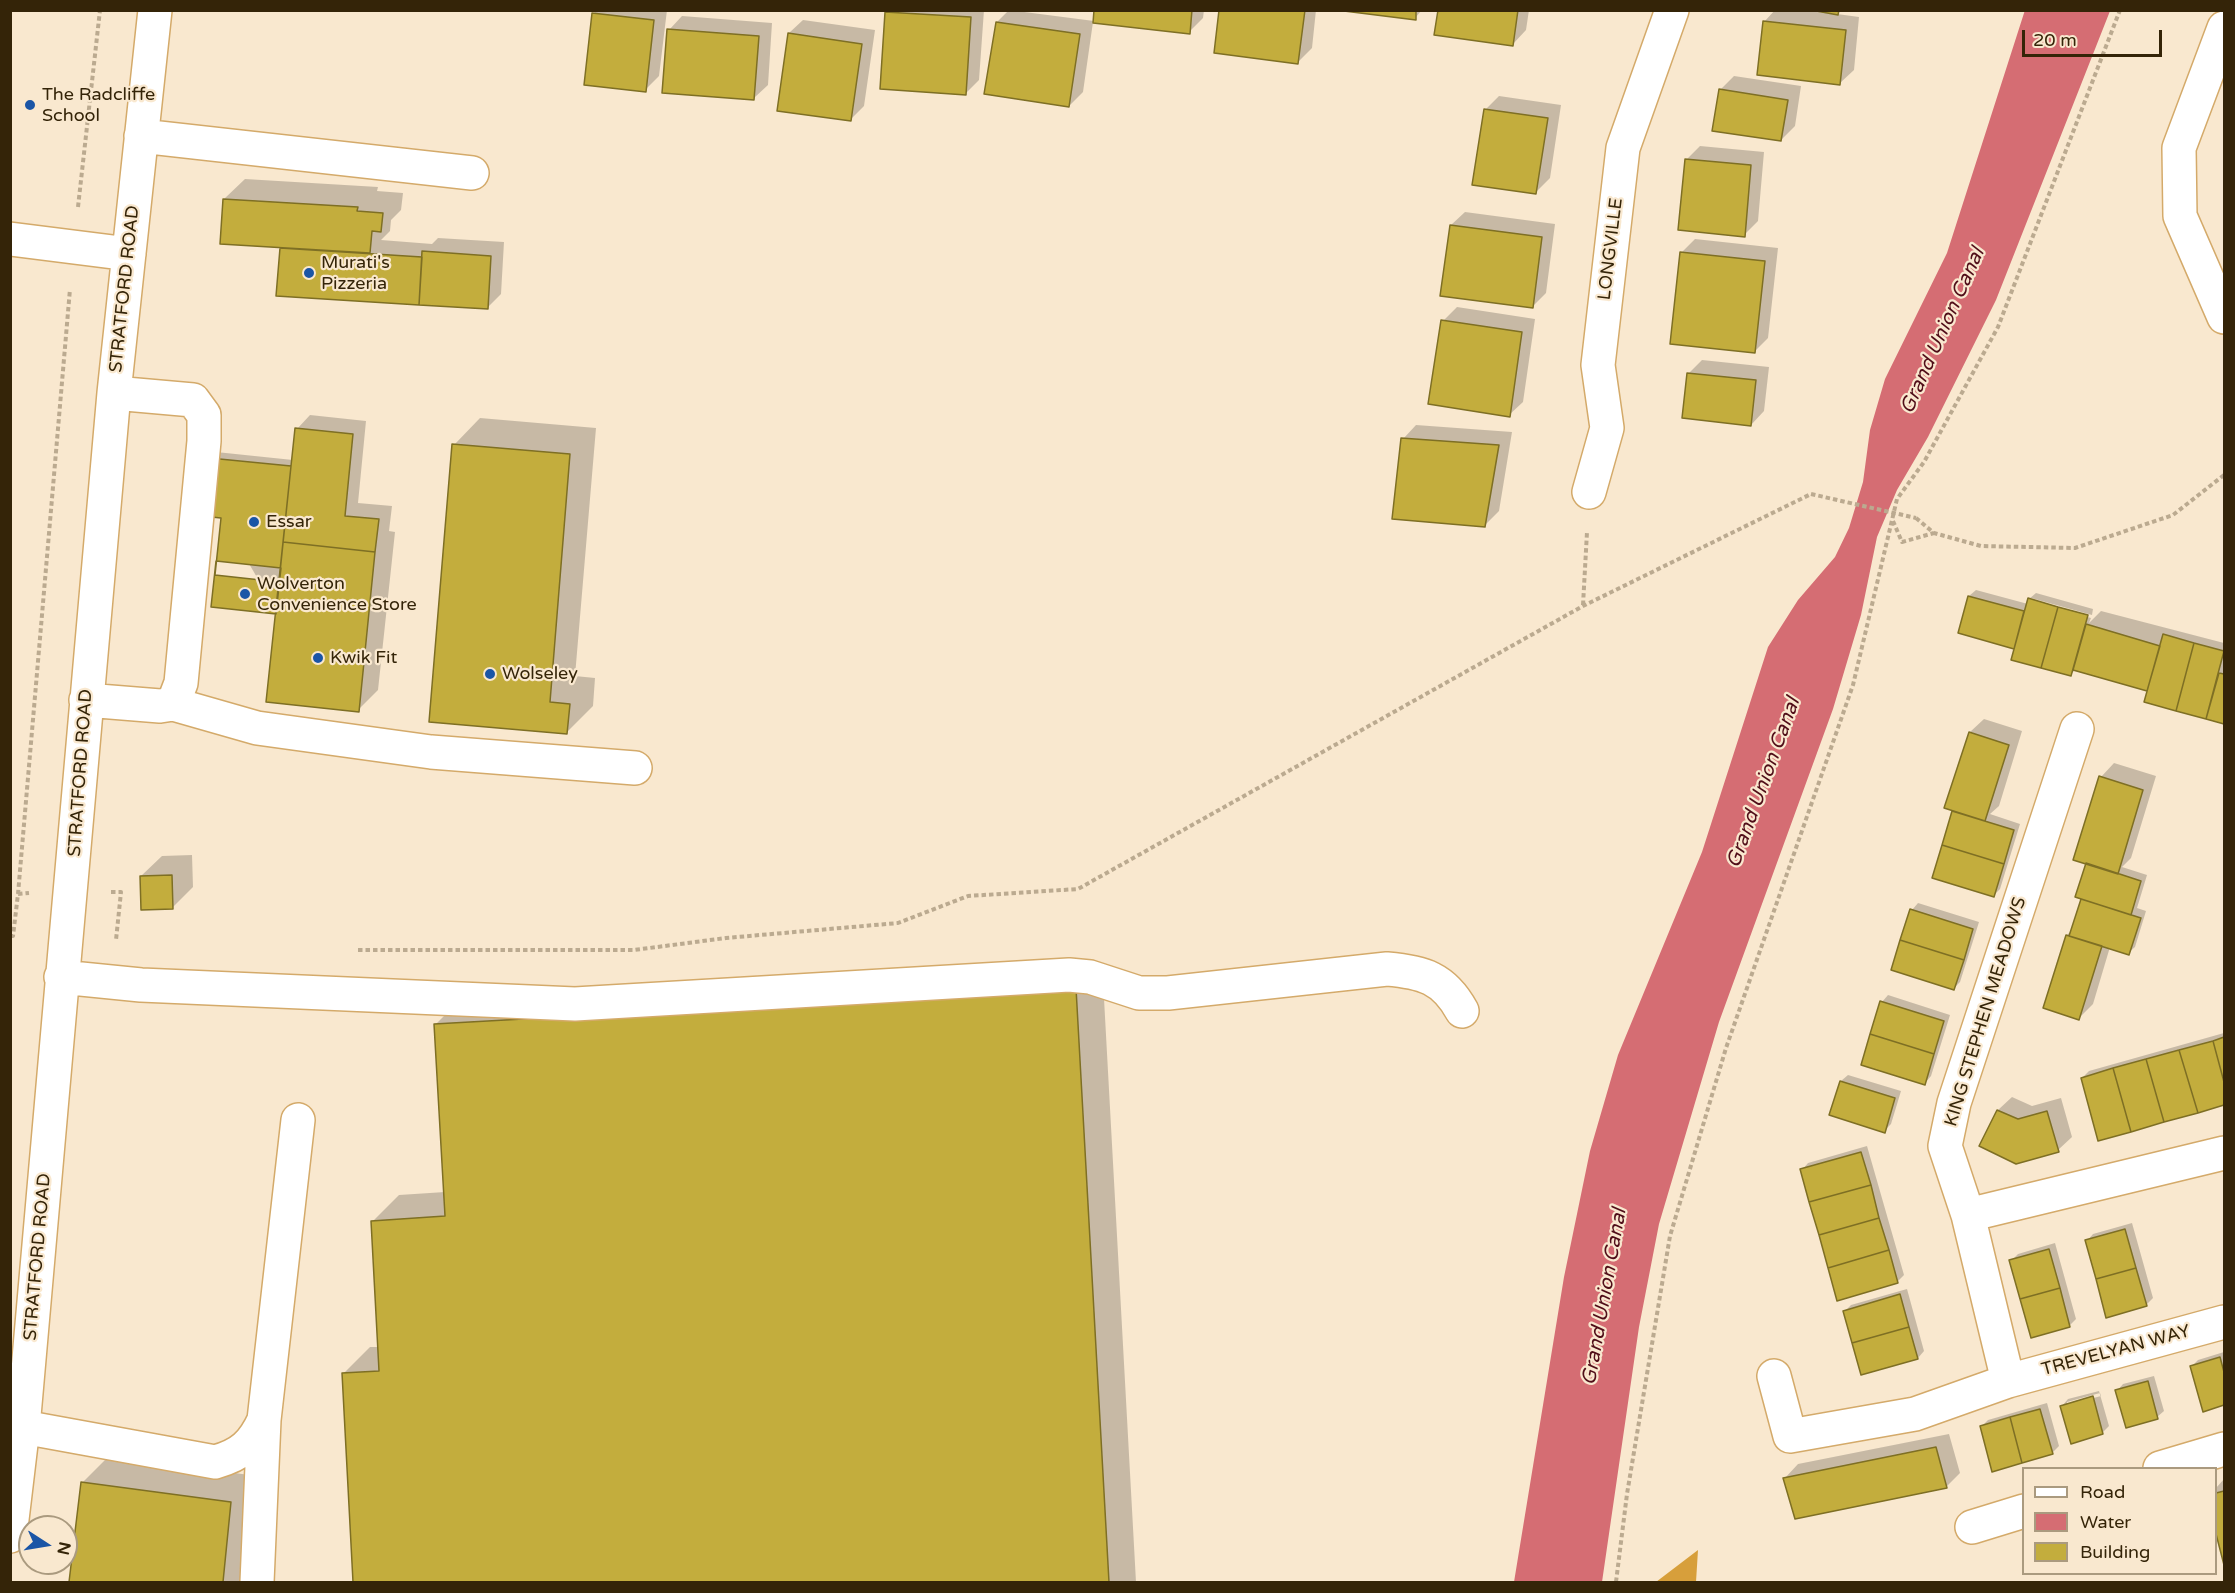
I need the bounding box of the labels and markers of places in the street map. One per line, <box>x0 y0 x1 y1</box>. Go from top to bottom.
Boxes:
place label: The Radcliffe School <box>42 84 155 127</box>
marker: The Radcliffe School <box>23 98 37 112</box>
place label: Murati's Pizzeria <box>321 252 390 294</box>
marker: Murati's Pizzeria <box>302 266 316 280</box>
place label: Essar <box>266 511 312 533</box>
marker: Essar <box>247 515 261 529</box>
place label: Wolverton Convenience Store <box>257 573 417 616</box>
marker: Wolverton Convenience Store <box>238 587 252 601</box>
place label: Kwik Fit <box>330 647 397 669</box>
marker: Kwik Fit <box>311 651 325 665</box>
place label: Wolseley <box>502 663 578 685</box>
marker: Wolseley <box>483 667 497 681</box>

